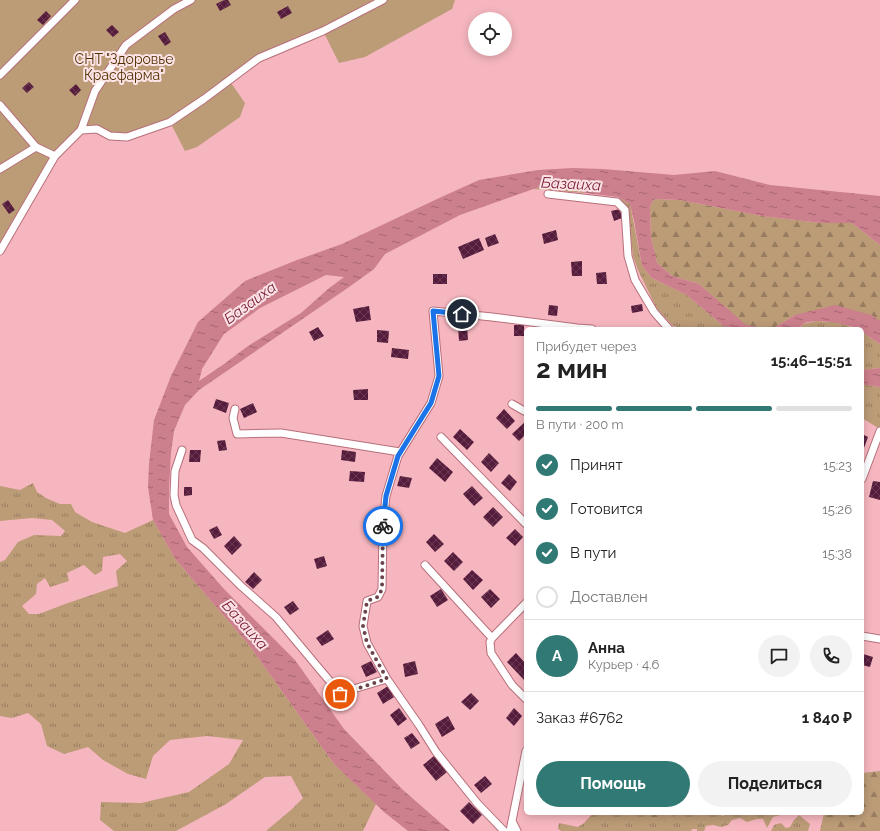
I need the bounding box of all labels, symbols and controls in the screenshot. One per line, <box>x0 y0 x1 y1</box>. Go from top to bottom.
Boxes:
map controls <box>468 12 512 56</box>
button: locate <box>468 12 512 56</box>
park label: СНТ "Здоровье Красфарма" <box>75 51 173 83</box>
water label: Базаиха <box>541 173 601 195</box>
water label: Базаиха <box>220 278 280 328</box>
pin <box>445 297 479 331</box>
icon: home <box>451 303 473 325</box>
text: Прибудет через <box>536 339 636 354</box>
text: 15:46–15:51 <box>771 352 852 370</box>
text: 2 мин <box>536 354 608 384</box>
text: В пути · 200 m <box>536 417 623 432</box>
icon: check <box>536 454 558 476</box>
text: Принят <box>570 456 623 474</box>
text: 15:23 <box>823 458 852 473</box>
icon: check <box>536 498 558 520</box>
text: Готовится <box>570 500 643 518</box>
text: 15:26 <box>822 502 852 517</box>
courier <box>363 506 403 546</box>
icon: bike <box>372 515 394 537</box>
icon: check <box>536 542 558 564</box>
text: В пути <box>570 544 617 562</box>
text: 15:38 <box>822 546 852 561</box>
text: Доставлен <box>570 588 648 606</box>
water label: Базаиха <box>218 597 272 653</box>
button: chat <box>758 635 800 677</box>
button: phone <box>810 635 852 677</box>
text: Анна <box>588 639 625 657</box>
text: А <box>552 647 562 665</box>
text: Курьер · 4.6 <box>588 657 659 672</box>
pin <box>323 677 357 711</box>
icon: bag <box>329 683 351 705</box>
text: Заказ #6762 <box>536 709 623 727</box>
text: 1 840 ₽ <box>802 709 852 727</box>
button: Помощь <box>536 761 690 807</box>
button: Поделиться <box>698 761 852 807</box>

